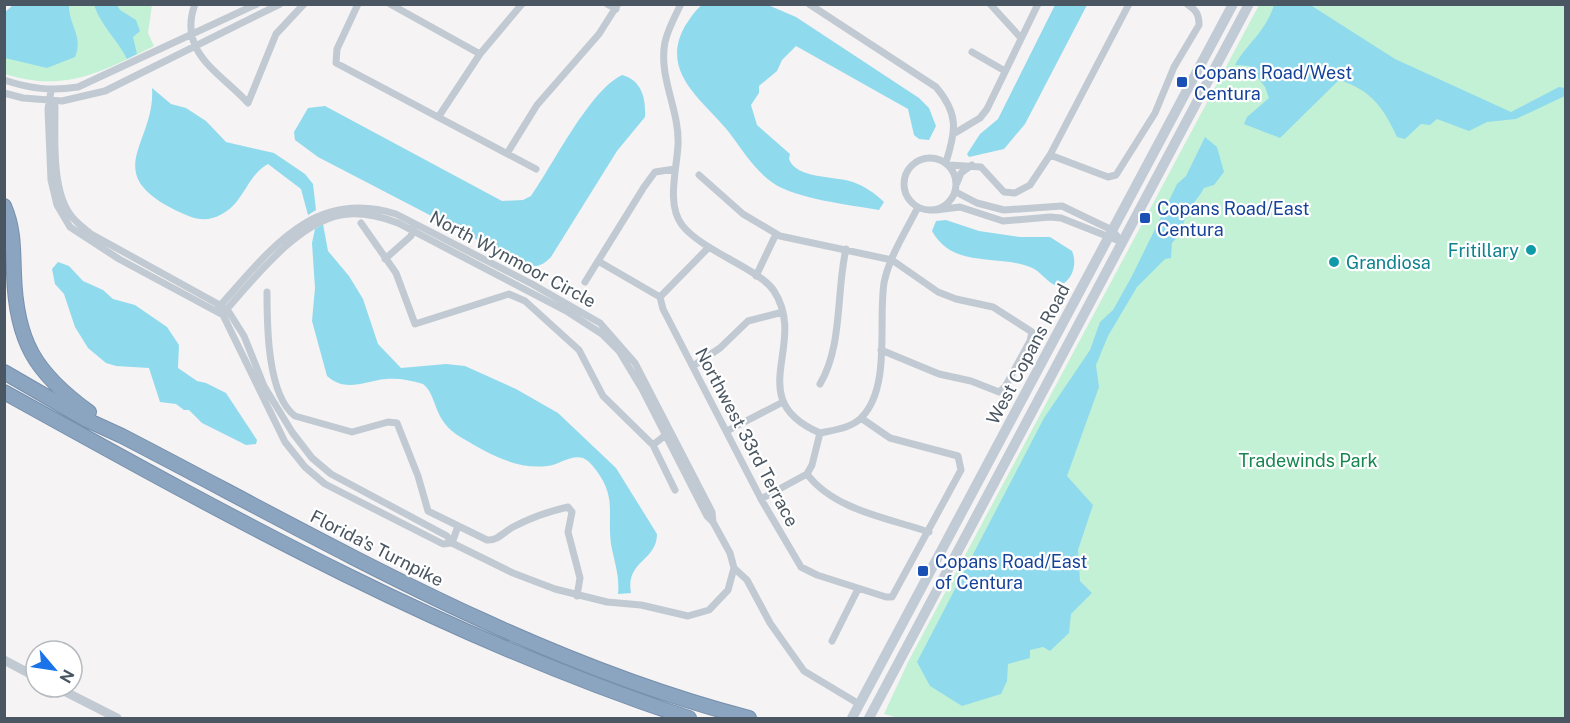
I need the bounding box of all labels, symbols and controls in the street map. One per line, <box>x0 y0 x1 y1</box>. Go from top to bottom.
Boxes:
place label: Copans Road/West Centura <box>1194 62 1352 104</box>
marker: Copans Road/West Centura <box>1175 75 1189 89</box>
place label: Copans Road/East Centura <box>1157 198 1310 240</box>
street label: North Wynmoor Circle <box>426 206 600 312</box>
marker: Copans Road/East Centura <box>1138 211 1152 225</box>
place label: Fritillary <box>1448 240 1519 261</box>
marker: Fritillary <box>1524 243 1538 257</box>
place label: Grandiosa <box>1346 252 1431 273</box>
marker: Grandiosa <box>1327 255 1341 269</box>
street label: West Copans Road <box>982 280 1074 428</box>
street label: Northwest 33rd Terrace <box>691 344 803 530</box>
park label: Tradewinds Park <box>1238 450 1378 471</box>
street label: Florida's Turnpike <box>307 505 447 591</box>
place label: Copans Road/East of Centura <box>935 551 1088 593</box>
marker: Copans Road/East of Centura <box>916 564 930 578</box>
north arrow <box>24 639 84 699</box>
text: N <box>55 666 78 686</box>

